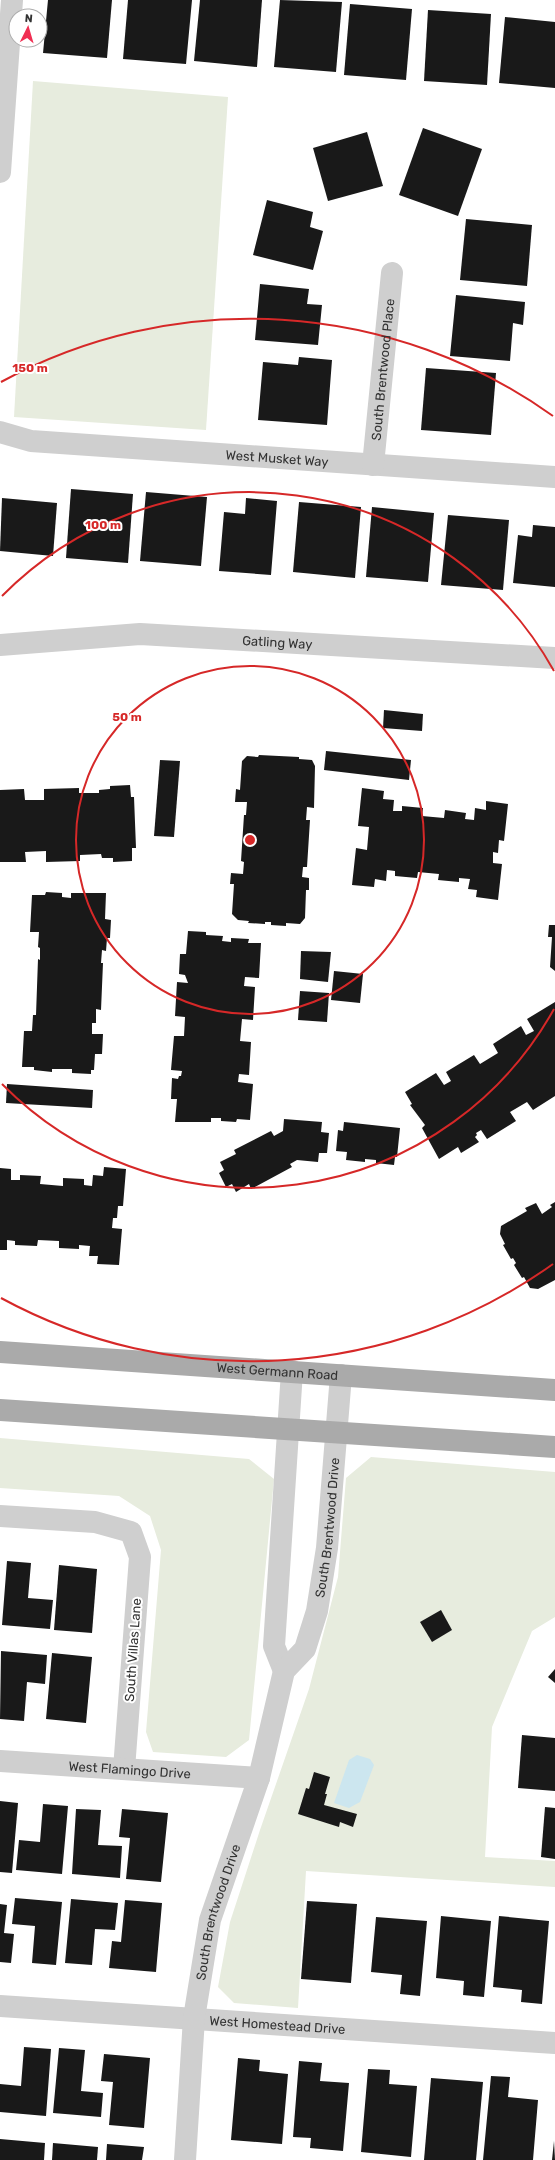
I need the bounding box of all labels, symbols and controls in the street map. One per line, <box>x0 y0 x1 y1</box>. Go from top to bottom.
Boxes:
north arrow <box>8 8 48 48</box>
text: N <box>24 12 33 25</box>
street label: South Brentwood Place <box>368 298 397 441</box>
text: 150 m <box>12 361 48 375</box>
street label: West Musket Way <box>225 447 329 469</box>
text: 100 m <box>85 518 121 532</box>
street label: Gatling Way <box>242 632 313 651</box>
text: 50 m <box>112 710 142 724</box>
centre of rings <box>243 833 257 847</box>
street label: West Germann Road <box>216 1359 339 1383</box>
street label: South Brentwood Drive <box>312 1457 342 1599</box>
street label: South Villas Lane <box>122 1598 144 1702</box>
street label: West Flamingo Drive <box>68 1758 191 1781</box>
street label: South Brentwood Drive <box>193 1842 243 1981</box>
street label: West Homestead Drive <box>209 2012 346 2037</box>

